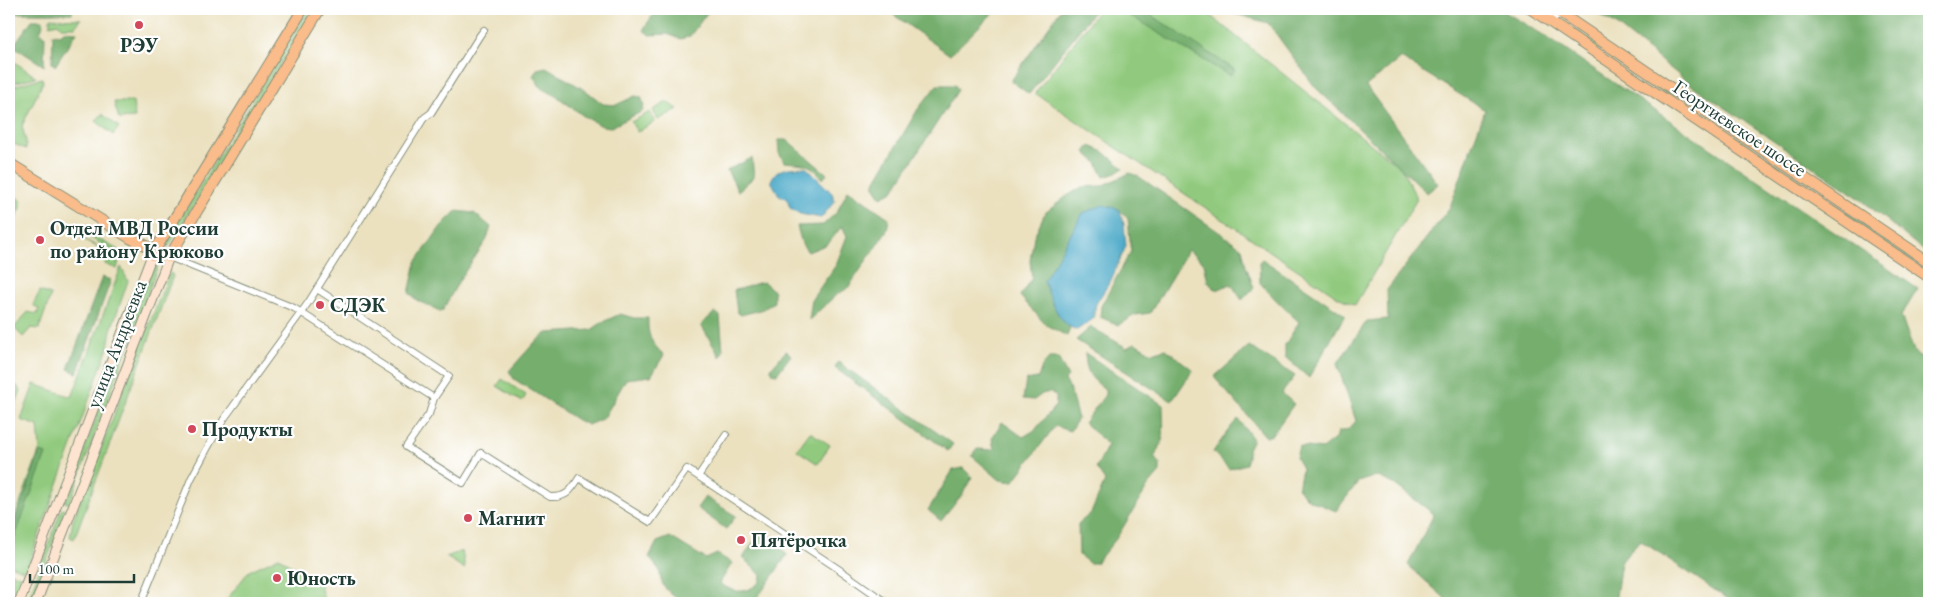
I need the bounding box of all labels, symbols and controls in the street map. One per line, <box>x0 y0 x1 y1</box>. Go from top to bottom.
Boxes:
marker: РЭУ <box>133 19 145 31</box>
place label: РЭУ <box>120 32 159 58</box>
street label: Георгиевское шоссе <box>1668 74 1812 183</box>
place label: Отдел МВД России по району Крюково <box>50 215 224 264</box>
marker: Отдел МВД России по району Крюково <box>34 234 46 246</box>
street label: улица Андреевка <box>80 276 152 412</box>
place label: СДЭК <box>330 292 386 318</box>
marker: СДЭК <box>314 299 326 311</box>
place label: Продукты <box>202 416 293 442</box>
marker: Продукты <box>186 423 198 435</box>
place label: Магнит <box>478 505 545 531</box>
marker: Магнит <box>462 512 474 524</box>
place label: Пятёрочка <box>751 527 847 553</box>
marker: Пятёрочка <box>735 534 747 546</box>
scale bar <box>30 552 134 584</box>
text: 100 m <box>38 559 75 578</box>
place label: Юность <box>287 565 356 591</box>
marker: Юность <box>271 572 283 584</box>

